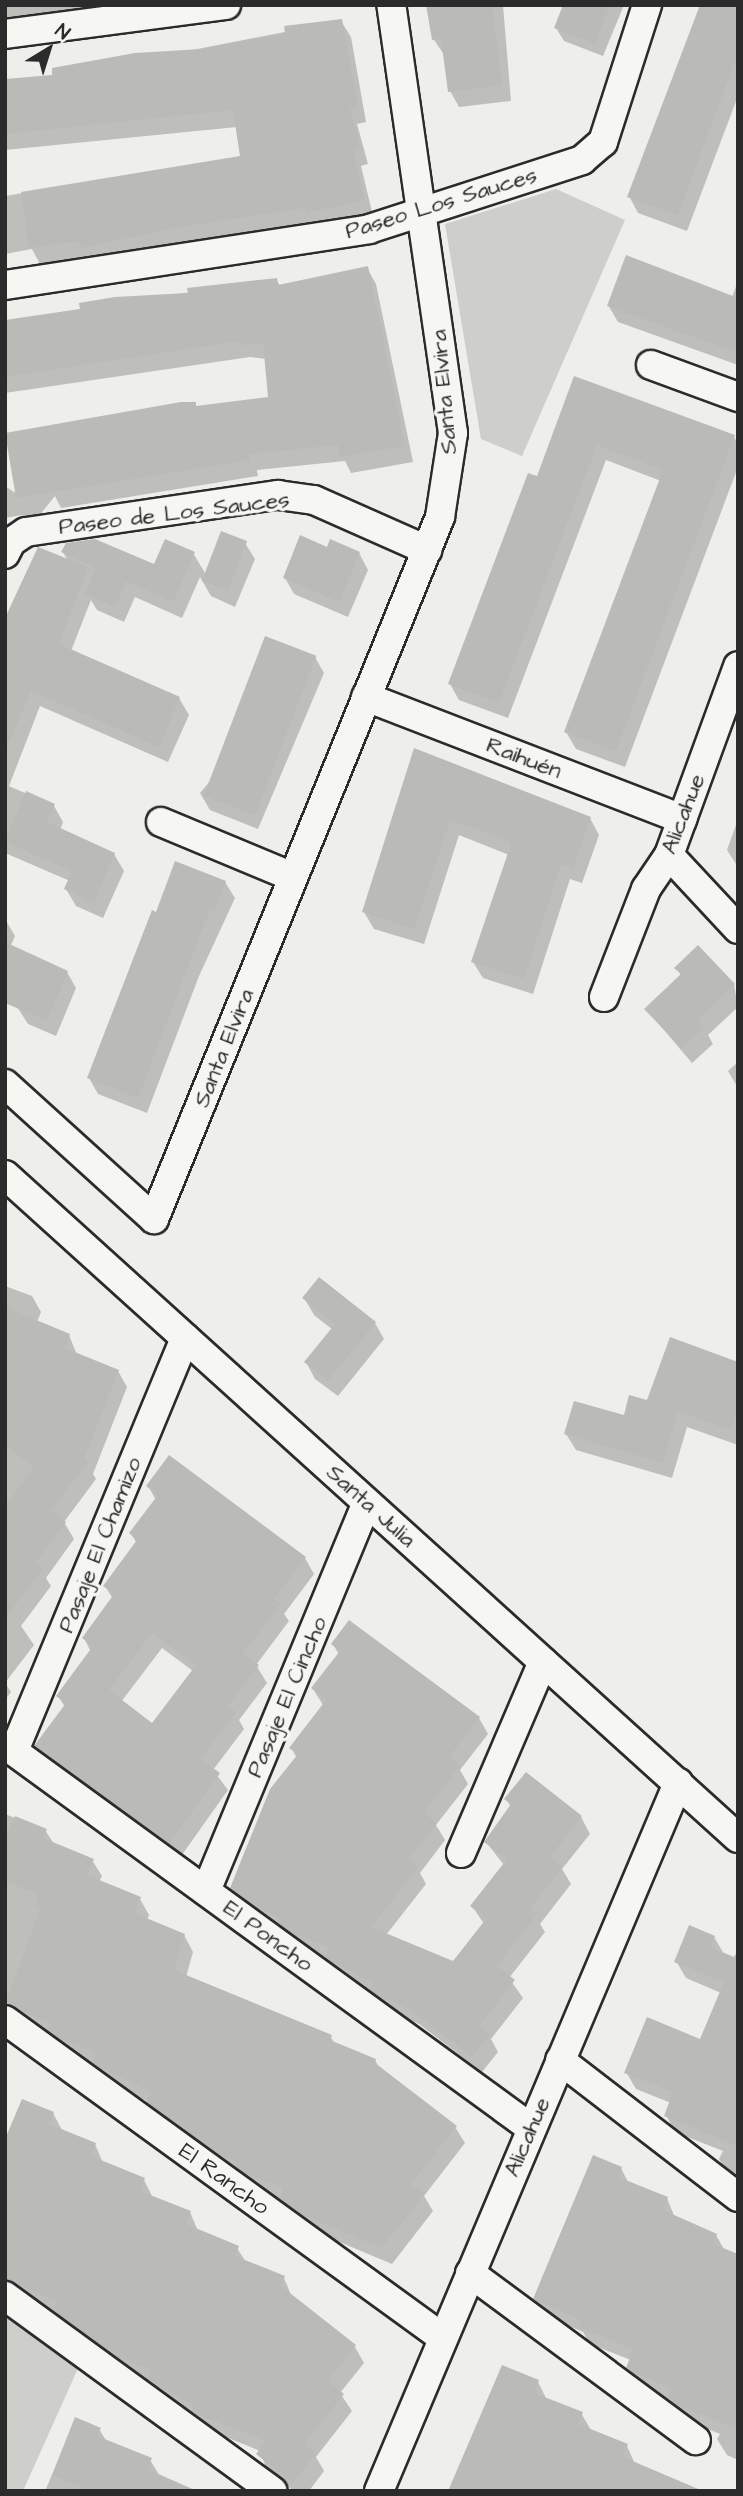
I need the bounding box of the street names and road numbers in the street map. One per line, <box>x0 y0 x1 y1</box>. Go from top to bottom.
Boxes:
street label: Paseo Los Sauces <box>342 161 540 245</box>
street label: Santa Elvira <box>425 328 463 456</box>
street label: Paseo de Los Sauces <box>57 485 291 541</box>
street label: Raihuén <box>482 731 566 785</box>
street label: Alicahue <box>655 770 711 858</box>
street label: Santa Elvira <box>188 985 260 1111</box>
street label: Pasaje El Chamizo <box>52 1453 148 1637</box>
street label: Santa Julia <box>321 1459 421 1553</box>
street label: Pasaje El Cincho <box>241 1612 333 1782</box>
street label: El Poncho <box>218 1894 318 1978</box>
street label: Alicahue <box>498 2093 556 2181</box>
street label: El Rancho <box>173 2137 275 2221</box>

